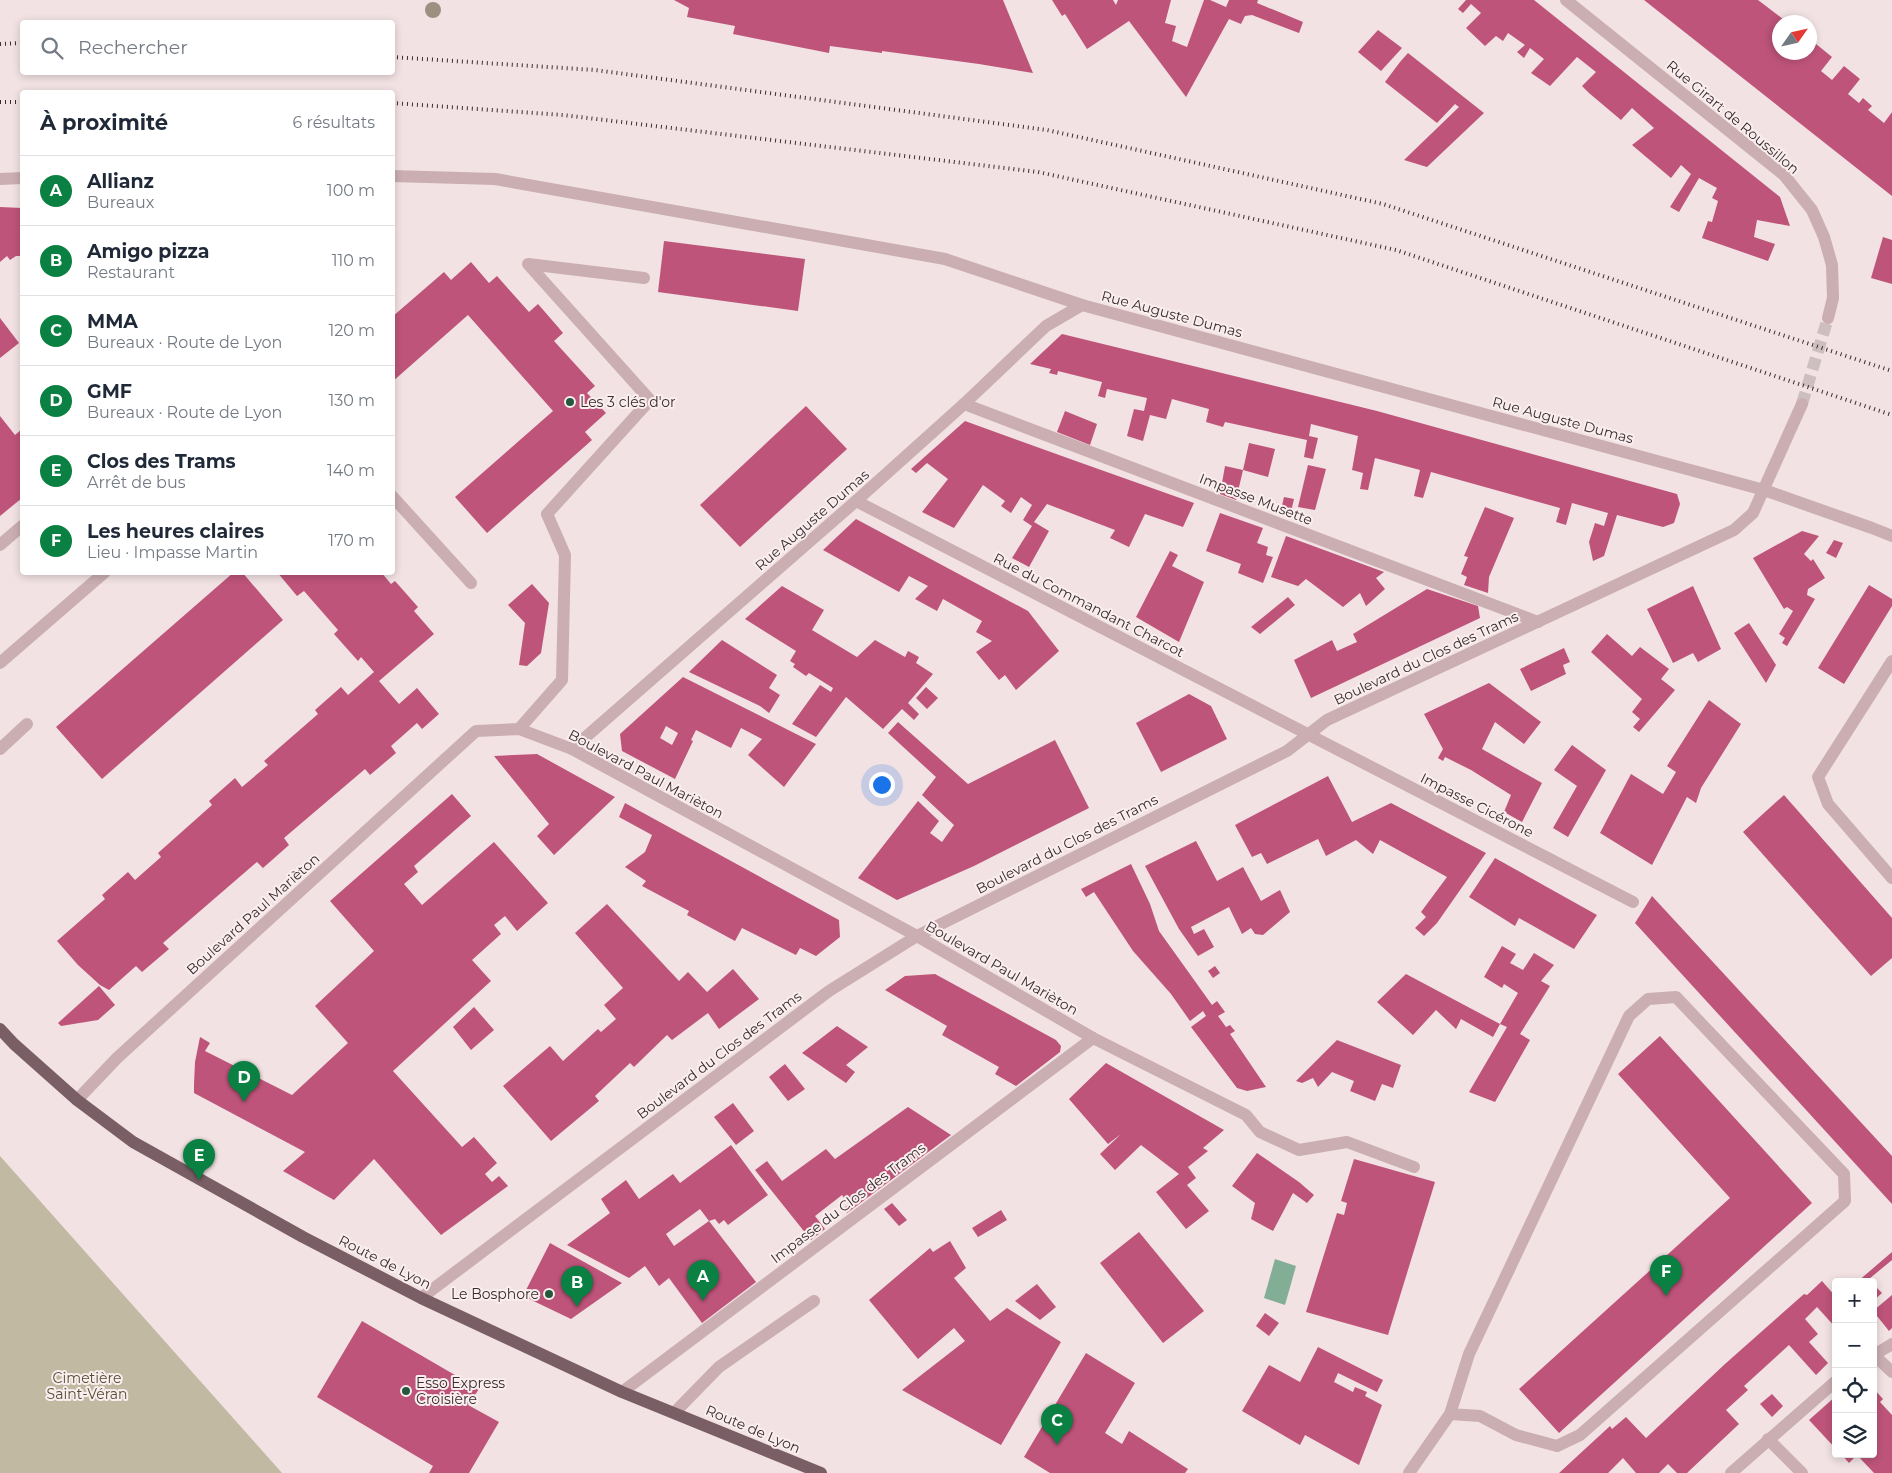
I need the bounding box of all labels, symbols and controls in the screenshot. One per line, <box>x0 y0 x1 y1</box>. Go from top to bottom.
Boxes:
north arrow <box>1772 15 1817 60</box>
search box <box>20 20 395 75</box>
icon: search <box>38 34 66 62</box>
text: Rechercher <box>78 36 188 59</box>
street label: Rue Girart de Roussillon <box>1663 56 1803 178</box>
text: À proximité <box>40 110 168 135</box>
text: 6 résultats <box>293 113 375 132</box>
text: Allianz <box>87 170 154 193</box>
text: A <box>50 181 62 200</box>
text: 100 m <box>327 181 375 200</box>
text: Bureaux <box>87 193 154 212</box>
text: Amigo pizza <box>87 240 210 263</box>
text: B <box>50 251 62 270</box>
text: 110 m <box>332 251 375 270</box>
text: Restaurant <box>87 263 175 282</box>
street label: Rue Auguste Dumas <box>1100 287 1245 342</box>
text: MMA <box>87 310 138 333</box>
text: C <box>50 321 62 340</box>
text: 120 m <box>328 321 375 340</box>
text: Bureaux · Route de Lyon <box>87 333 282 352</box>
text: GMF <box>87 380 132 403</box>
text: D <box>49 391 63 410</box>
text: 130 m <box>328 391 375 410</box>
place label: Les 3 clés d'or <box>580 393 676 411</box>
street label: Rue Auguste Dumas <box>1491 393 1636 448</box>
marker: Les 3 clés d'or <box>564 396 576 408</box>
text: Bureaux · Route de Lyon <box>87 403 282 422</box>
text: Clos des Trams <box>87 450 236 473</box>
text: E <box>51 461 61 480</box>
text: 140 m <box>327 461 375 480</box>
street label: Rue Auguste Dumas <box>751 465 873 574</box>
street label: Impasse Musette <box>1197 469 1315 529</box>
text: Arrêt de bus <box>87 473 185 492</box>
text: Les heures claires <box>87 520 264 543</box>
text: F <box>51 531 61 550</box>
text: 170 m <box>328 531 375 550</box>
text: Lieu · Impasse Martin <box>87 543 258 562</box>
street label: Rue du Commandant Charcot <box>991 549 1188 661</box>
street label: Boulevard du Clos des Trams <box>1331 607 1521 709</box>
street label: Boulevard Paul Marièton <box>565 725 727 823</box>
street label: Impasse Cicérone <box>1417 769 1537 841</box>
your location <box>869 772 895 798</box>
street label: Boulevard du Clos des Trams <box>973 790 1161 898</box>
street label: Boulevard Paul Marièton <box>183 849 323 979</box>
street label: Boulevard Paul Marièton <box>923 917 1081 1019</box>
street label: Boulevard du Clos des Trams <box>633 987 805 1123</box>
pin: D <box>228 1061 260 1102</box>
pin: E <box>183 1139 215 1180</box>
street label: Impasse du Clos des Trams <box>767 1139 929 1267</box>
street label: Route de Lyon <box>336 1231 434 1293</box>
pin: F <box>1650 1255 1682 1296</box>
pin: A <box>687 1260 719 1301</box>
pin: B <box>561 1266 593 1307</box>
map controls <box>1832 1278 1877 1458</box>
button: + <box>1832 1278 1877 1323</box>
place label: Le Bosphore <box>451 1285 539 1303</box>
marker: Le Bosphore <box>543 1288 555 1300</box>
button: − <box>1832 1323 1877 1368</box>
button: locate <box>1832 1368 1877 1413</box>
park label: Cimetière Saint-Véran <box>47 1369 127 1403</box>
place label: Esso Express Croisière <box>416 1374 505 1408</box>
marker: Esso Express Croisière <box>400 1385 412 1397</box>
street label: Route de Lyon <box>703 1401 803 1457</box>
pin: C <box>1041 1404 1073 1445</box>
button: layers <box>1832 1413 1877 1458</box>

